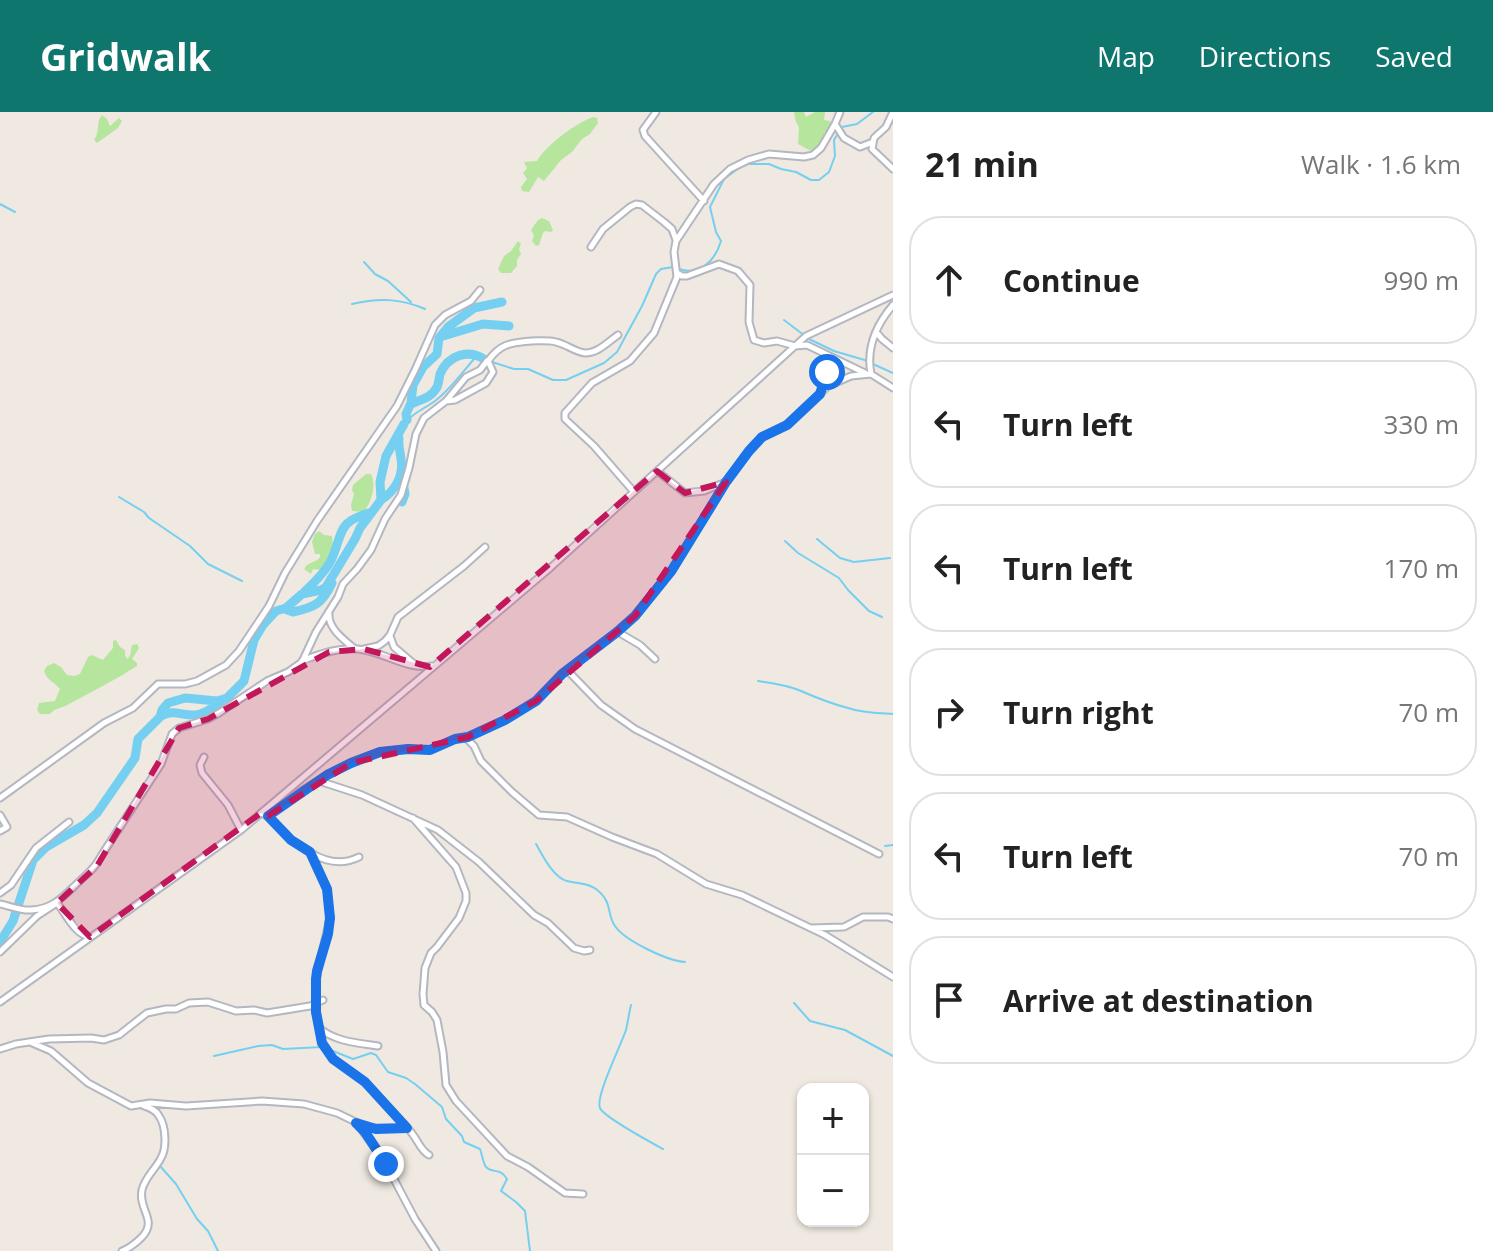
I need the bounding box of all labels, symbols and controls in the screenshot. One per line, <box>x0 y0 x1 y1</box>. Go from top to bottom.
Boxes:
text: Gridwalk <box>40 30 211 82</box>
text: Map <box>1097 37 1155 75</box>
text: Directions <box>1199 37 1331 75</box>
text: Saved <box>1375 37 1453 75</box>
text: 21 min <box>925 141 1039 187</box>
text: Walk · 1.6 km <box>1301 146 1461 182</box>
icon: ahead <box>927 258 971 302</box>
text: Continue <box>1003 260 1140 301</box>
text: 990 m <box>1384 262 1459 298</box>
route start <box>809 354 845 390</box>
icon: left <box>927 402 971 446</box>
text: Turn left <box>1003 404 1133 445</box>
text: 330 m <box>1384 406 1459 442</box>
icon: left <box>927 546 971 590</box>
text: Turn left <box>1003 548 1133 589</box>
text: 170 m <box>1384 550 1459 586</box>
icon: right <box>927 690 971 734</box>
text: Turn right <box>1003 692 1154 733</box>
text: 70 m <box>1398 694 1459 730</box>
icon: left <box>927 834 971 878</box>
text: Turn left <box>1003 836 1133 877</box>
text: 70 m <box>1398 838 1459 874</box>
icon: arrive <box>927 978 971 1022</box>
text: Arrive at destination <box>1003 980 1314 1021</box>
map controls <box>797 1083 869 1227</box>
button: + <box>797 1083 869 1155</box>
route end <box>368 1146 404 1182</box>
button: − <box>797 1155 869 1227</box>

